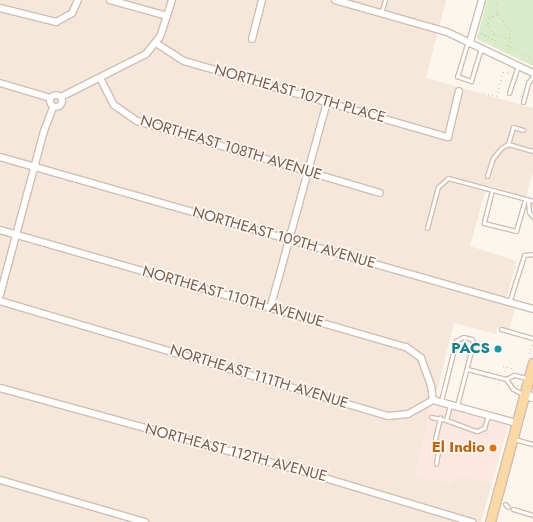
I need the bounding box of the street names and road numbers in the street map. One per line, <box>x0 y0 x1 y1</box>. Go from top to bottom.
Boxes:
street label: NORTHEAST 107TH PLACE <box>212 61 388 127</box>
street label: NORTHEAST 108TH AVENUE <box>138 112 324 184</box>
street label: NORTHEAST 109TH AVENUE <box>190 203 378 273</box>
street label: NORTHEAST 110TH AVENUE <box>140 262 326 332</box>
street label: NORTHEAST 111TH AVENUE <box>168 341 350 413</box>
street label: NORTHEAST 112TH AVENUE <box>143 420 329 486</box>

